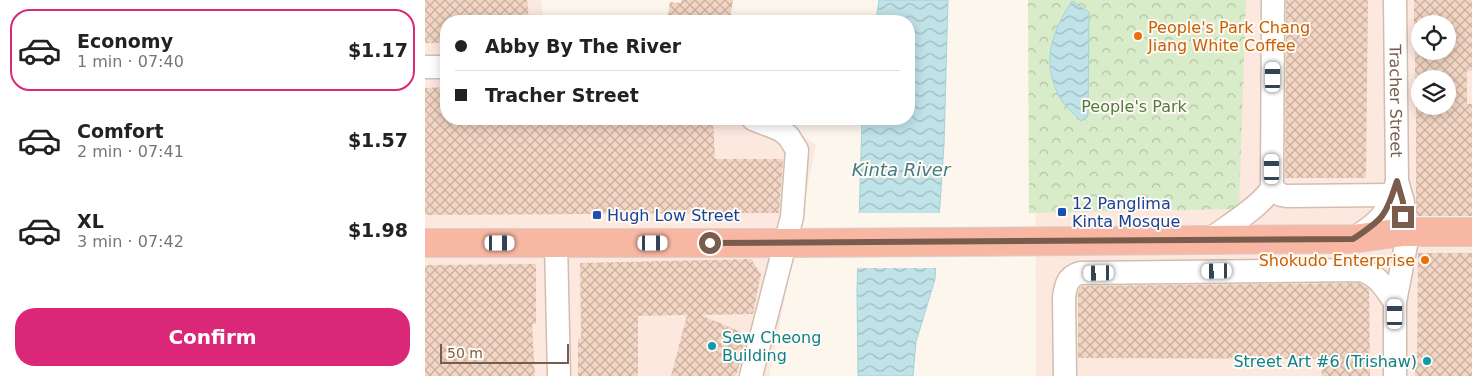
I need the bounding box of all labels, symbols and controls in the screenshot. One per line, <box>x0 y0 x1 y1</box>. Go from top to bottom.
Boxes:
map controls <box>1411 15 1456 115</box>
button: locate <box>1411 15 1456 60</box>
place label: People's Park Chang Jiang White Coffee <box>1147 18 1310 55</box>
icon: car <box>17 28 62 73</box>
text: Economy <box>77 30 173 52</box>
marker: People's Park Chang Jiang White Coffee <box>1132 30 1144 42</box>
text: Abby By The River <box>485 35 681 57</box>
text: $1.17 <box>348 39 408 61</box>
street label: Tracher Street <box>1386 43 1406 158</box>
text: 1 min · 07:40 <box>77 52 184 71</box>
car <box>1265 62 1280 92</box>
button: layers <box>1411 70 1456 115</box>
text: Tracher Street <box>485 84 639 106</box>
park label: People's Park <box>1081 97 1188 116</box>
icon: car <box>17 118 62 163</box>
text: Comfort <box>77 120 164 142</box>
text: $1.57 <box>348 129 408 151</box>
text: 2 min · 07:41 <box>77 142 184 161</box>
car <box>1264 154 1279 184</box>
water label: Kinta River <box>852 159 952 180</box>
place label: 12 Panglima Kinta Mosque <box>1072 194 1180 231</box>
place label: Hugh Low Street <box>607 206 740 225</box>
marker: 12 Panglima Kinta Mosque <box>1056 206 1068 218</box>
route end <box>1392 206 1414 228</box>
icon: car <box>17 208 62 253</box>
marker: Hugh Low Street <box>591 209 603 221</box>
text: XL <box>77 210 104 232</box>
text: $1.98 <box>348 219 408 241</box>
text: 3 min · 07:42 <box>77 232 184 251</box>
route start <box>699 232 721 254</box>
car <box>485 236 515 251</box>
car <box>638 236 668 251</box>
place label: Shokudo Enterprise <box>1259 251 1415 270</box>
marker: Shokudo Enterprise <box>1419 254 1431 266</box>
car <box>1201 263 1232 279</box>
car <box>1083 265 1114 281</box>
car <box>1387 299 1402 329</box>
button: Confirm <box>15 308 410 366</box>
place label: Sew Cheong Building <box>722 328 821 365</box>
marker: Sew Cheong Building <box>706 340 718 352</box>
scale bar <box>440 341 569 364</box>
text: 50 m <box>447 345 483 361</box>
place label: Street Art #6 (Trishaw) <box>1233 352 1417 371</box>
marker: Street Art #6 (Trishaw) <box>1421 355 1433 367</box>

